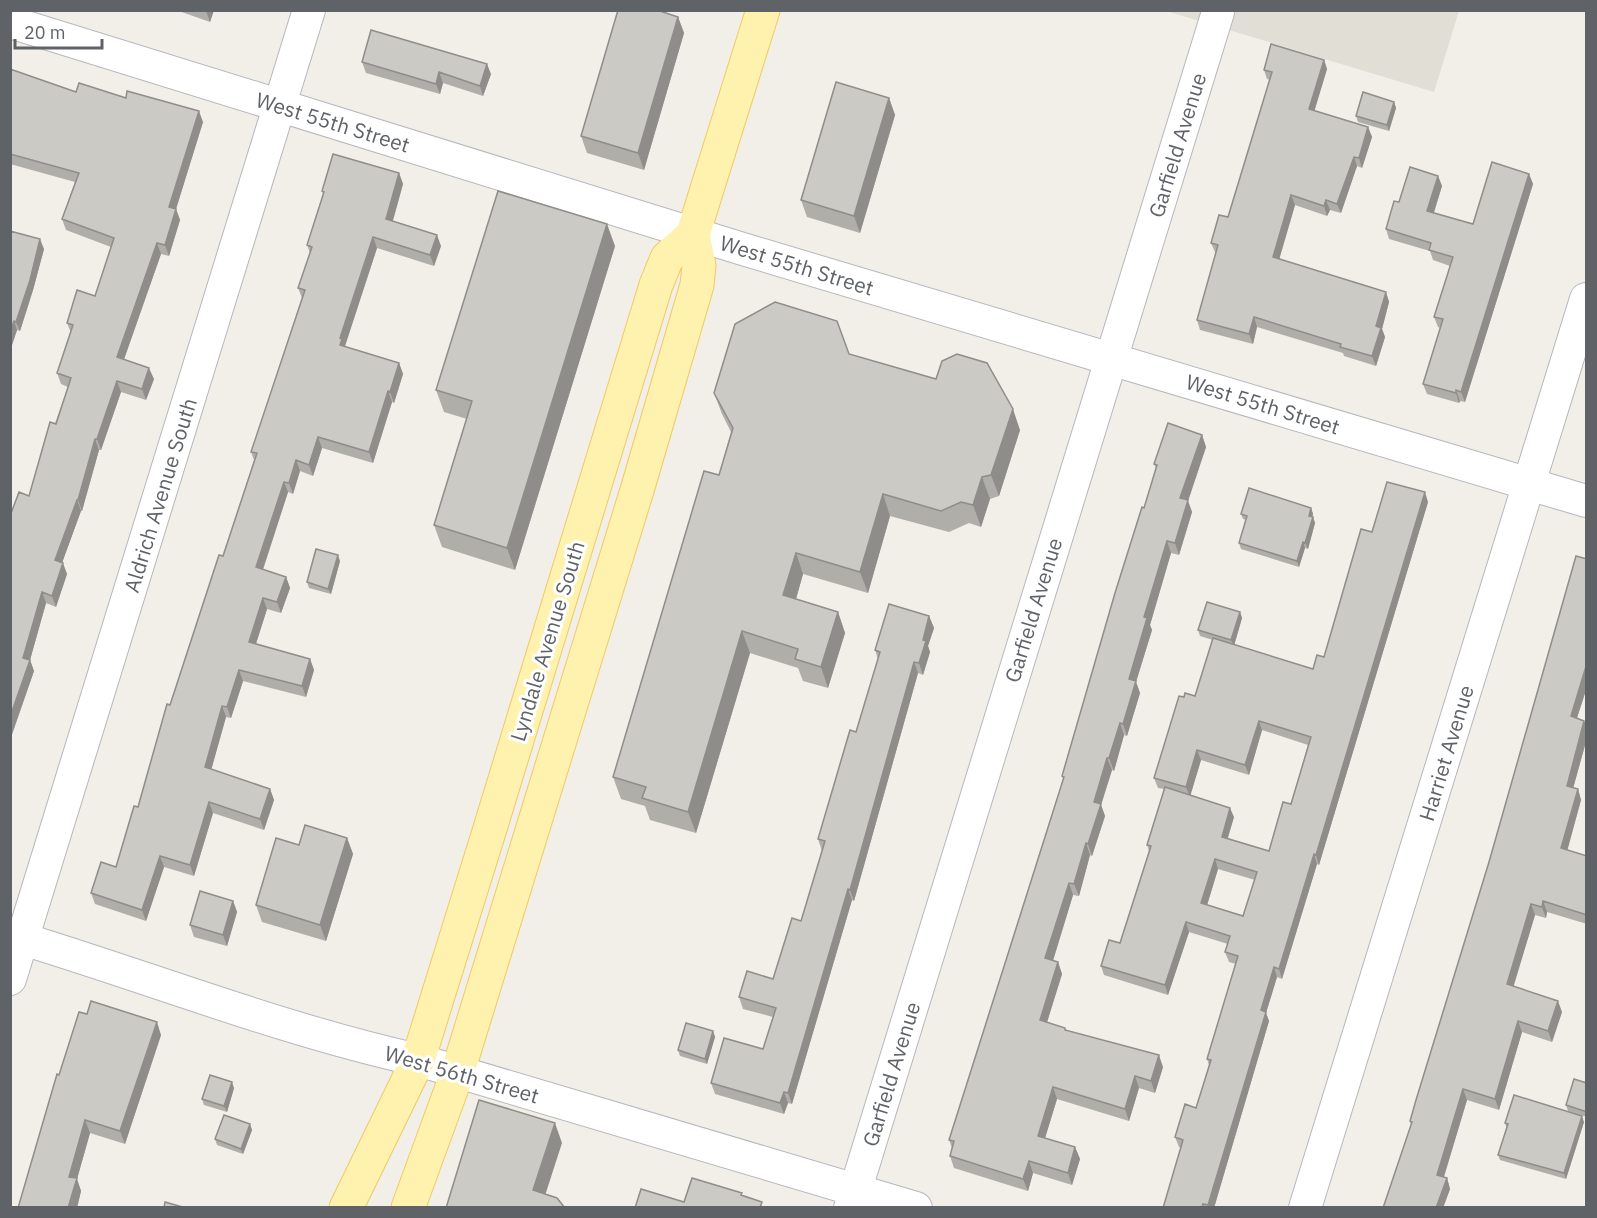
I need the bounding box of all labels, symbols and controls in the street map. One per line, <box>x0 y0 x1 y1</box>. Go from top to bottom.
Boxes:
scale bar <box>15 12 102 50</box>
text: 20 m <box>24 21 66 44</box>
street label: Garfield Avenue <box>1142 69 1212 221</box>
street label: West 55th Street <box>253 85 413 159</box>
street label: West 55th Street <box>717 228 877 302</box>
street label: West 55th Street <box>1183 367 1343 441</box>
street label: Aldrich Avenue South <box>117 394 203 596</box>
street label: Garfield Avenue <box>998 534 1068 686</box>
street label: Lyndale Avenue South <box>503 537 591 745</box>
street label: Harriet Avenue <box>1412 682 1480 824</box>
street label: Garfield Avenue <box>856 998 926 1150</box>
street label: West 56th Street <box>382 1039 542 1109</box>

